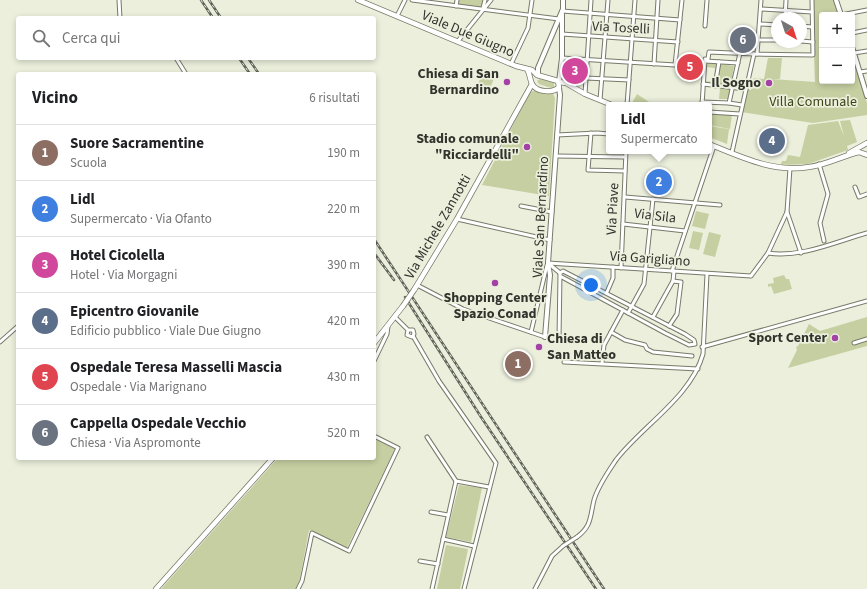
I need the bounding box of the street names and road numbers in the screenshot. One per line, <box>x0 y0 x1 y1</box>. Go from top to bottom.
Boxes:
street label: Viale Due Giugno <box>419 5 517 63</box>
street label: Via Toselli <box>591 16 651 40</box>
street label: Viale San Bernardino <box>528 156 554 278</box>
street label: Via Michele Zannotti <box>400 171 476 283</box>
street label: Via Piave <box>602 182 624 236</box>
street label: Via Sila <box>633 204 677 228</box>
street label: Via Garigliano <box>609 246 691 272</box>

